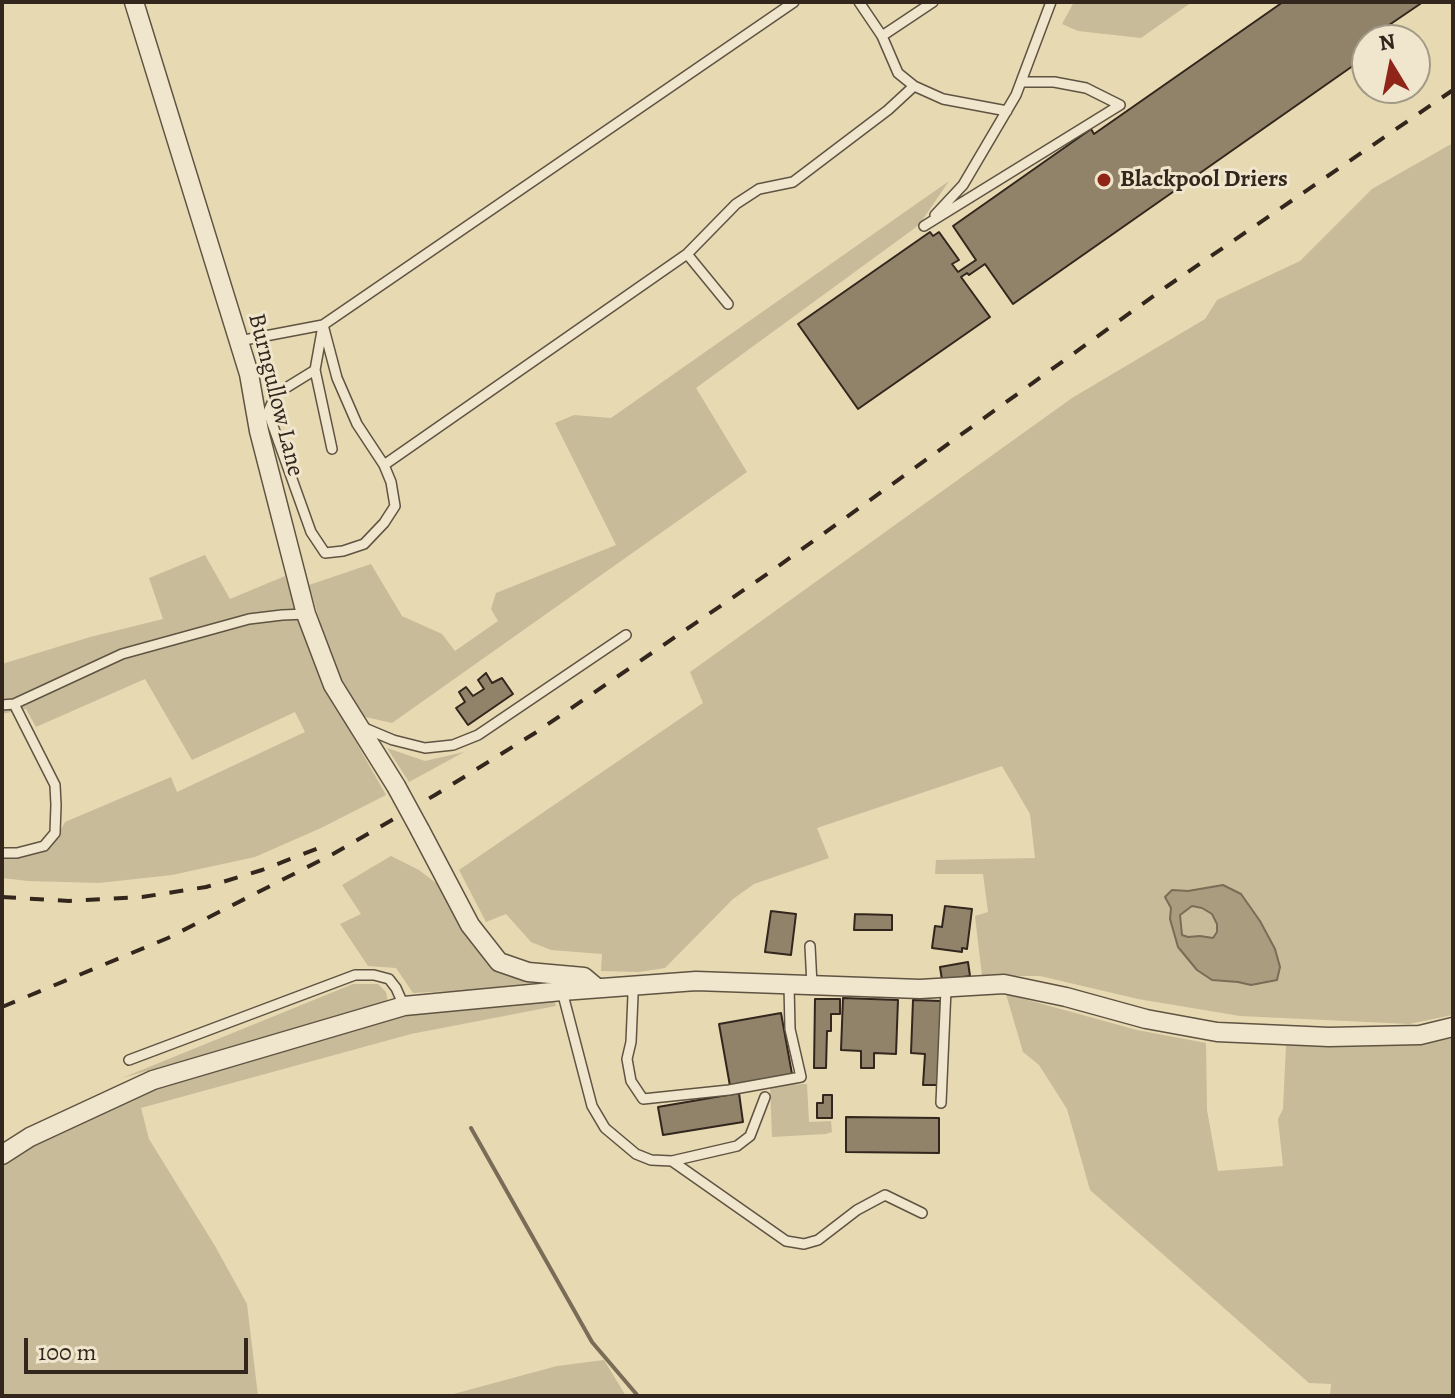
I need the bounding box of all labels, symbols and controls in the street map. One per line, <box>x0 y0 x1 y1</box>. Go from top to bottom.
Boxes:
north arrow <box>1351 24 1431 104</box>
text: N <box>1377 26 1398 58</box>
place label: Blackpool Driers <box>1120 166 1288 194</box>
marker: Blackpool Driers <box>1095 171 1113 189</box>
street label: Burngullow Lane <box>241 311 309 479</box>
scale bar <box>28 1322 252 1372</box>
text: 100 m <box>38 1336 97 1368</box>

